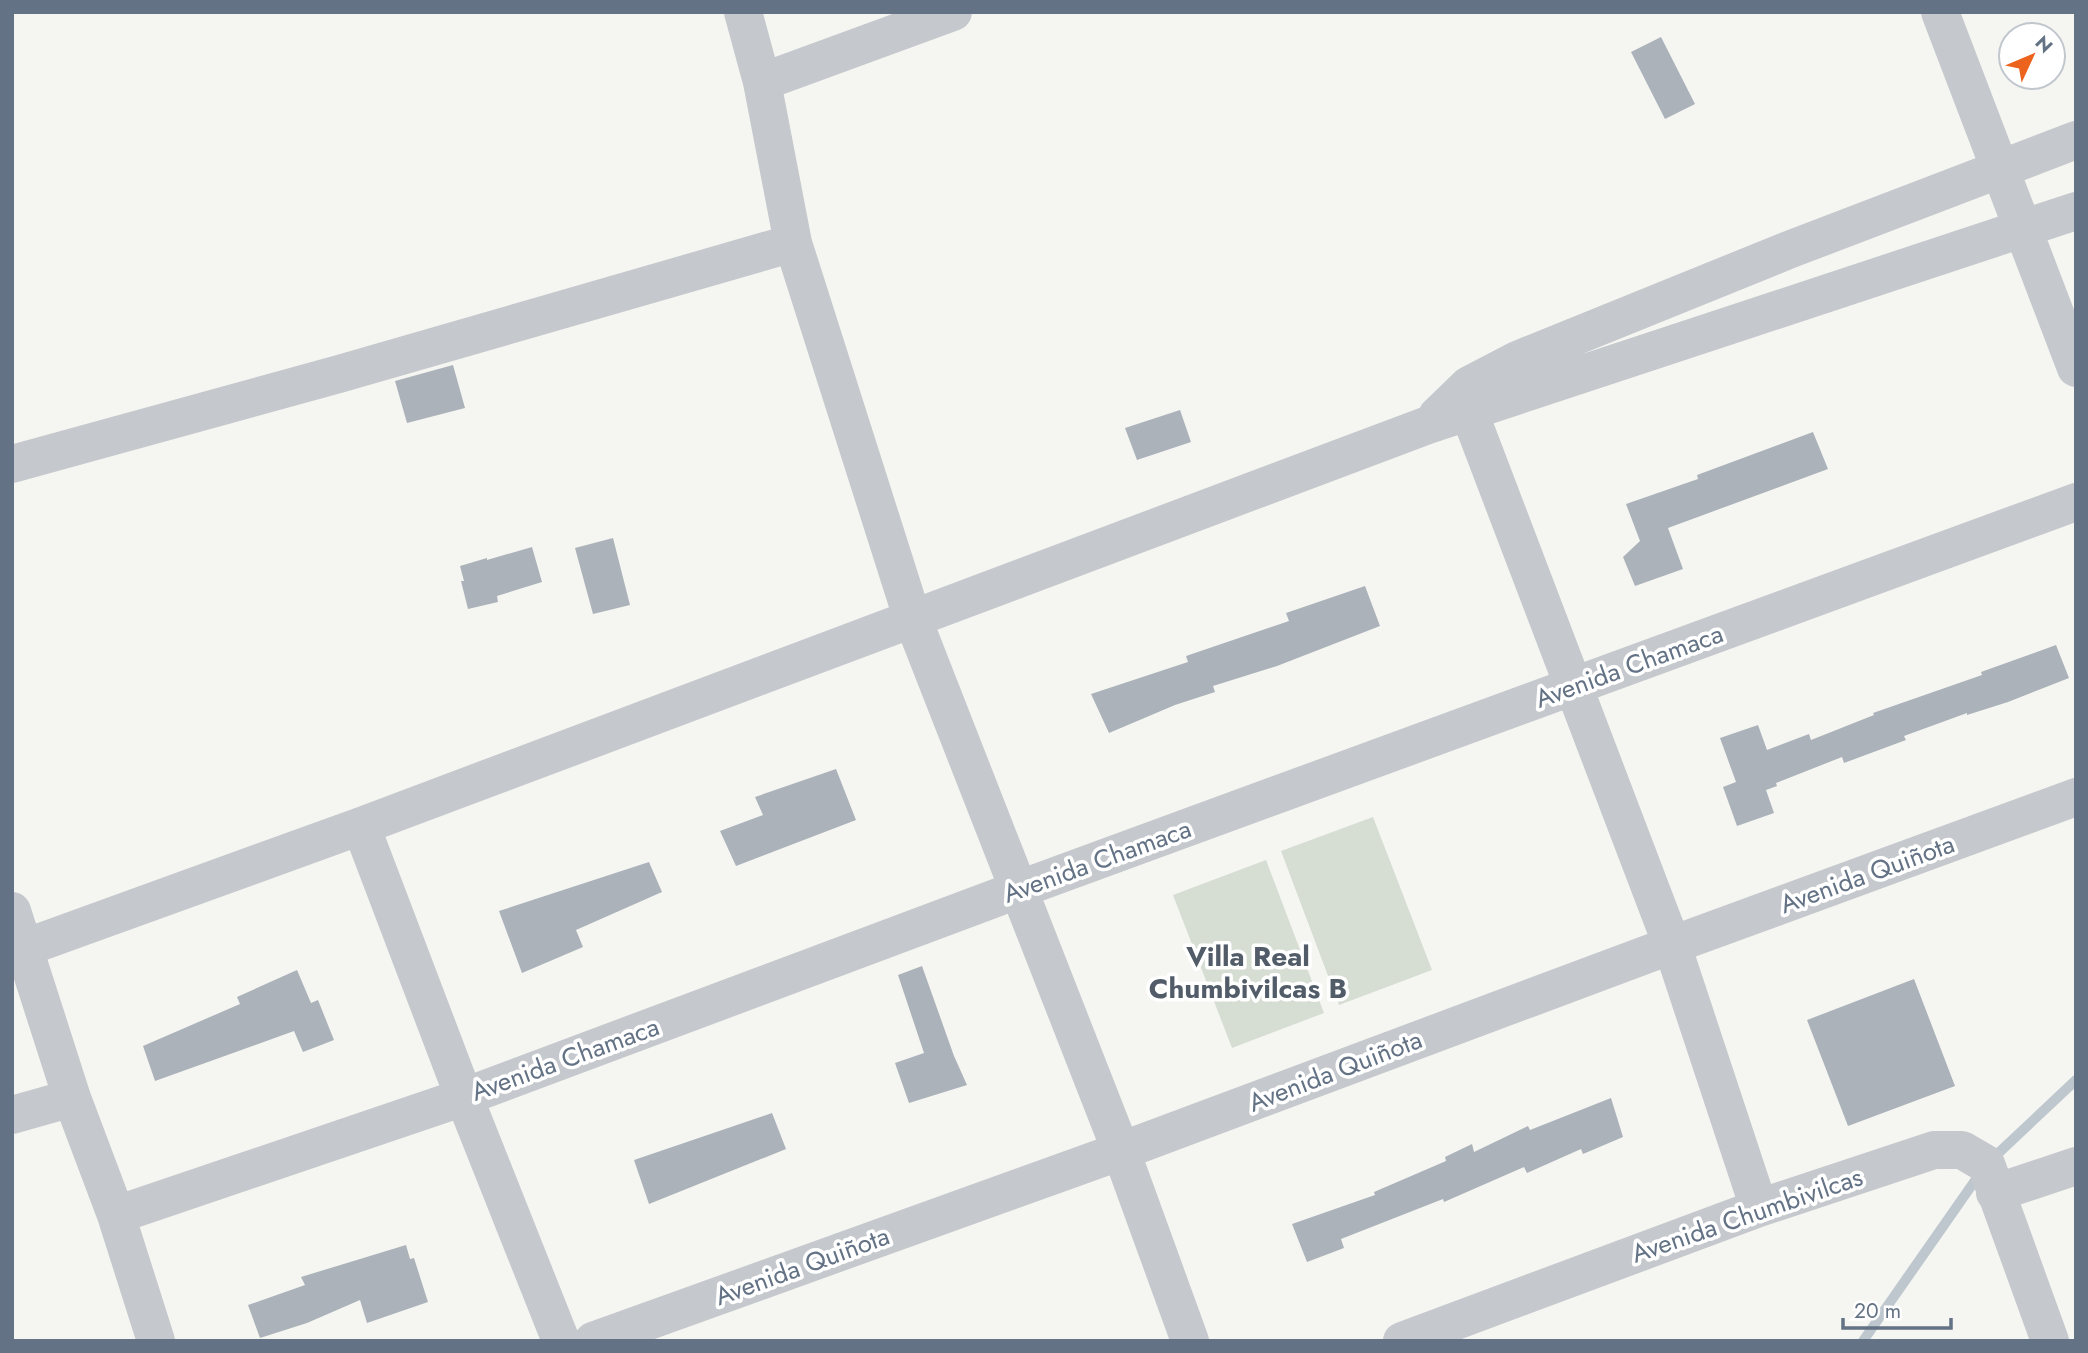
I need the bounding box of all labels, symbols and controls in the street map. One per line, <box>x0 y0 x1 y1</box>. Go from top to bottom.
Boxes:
north arrow <box>1997 21 2067 91</box>
text: N <box>2029 30 2059 59</box>
street label: Avenida Chamaca <box>1530 614 1728 718</box>
street label: Avenida Chamaca <box>998 809 1196 913</box>
street label: Avenida Quiñota <box>1774 825 1960 923</box>
district label: Villa Real Chumbivilcas B <box>1149 936 1347 1009</box>
street label: Avenida Chamaca <box>466 1007 664 1111</box>
street label: Avenida Quiñota <box>1243 1020 1427 1122</box>
street label: Avenida Chumbivilcas <box>1626 1158 1868 1272</box>
street label: Avenida Quiñota <box>709 1217 895 1315</box>
scale bar <box>1843 1286 1952 1330</box>
text: 20 m <box>1854 1296 1901 1326</box>

